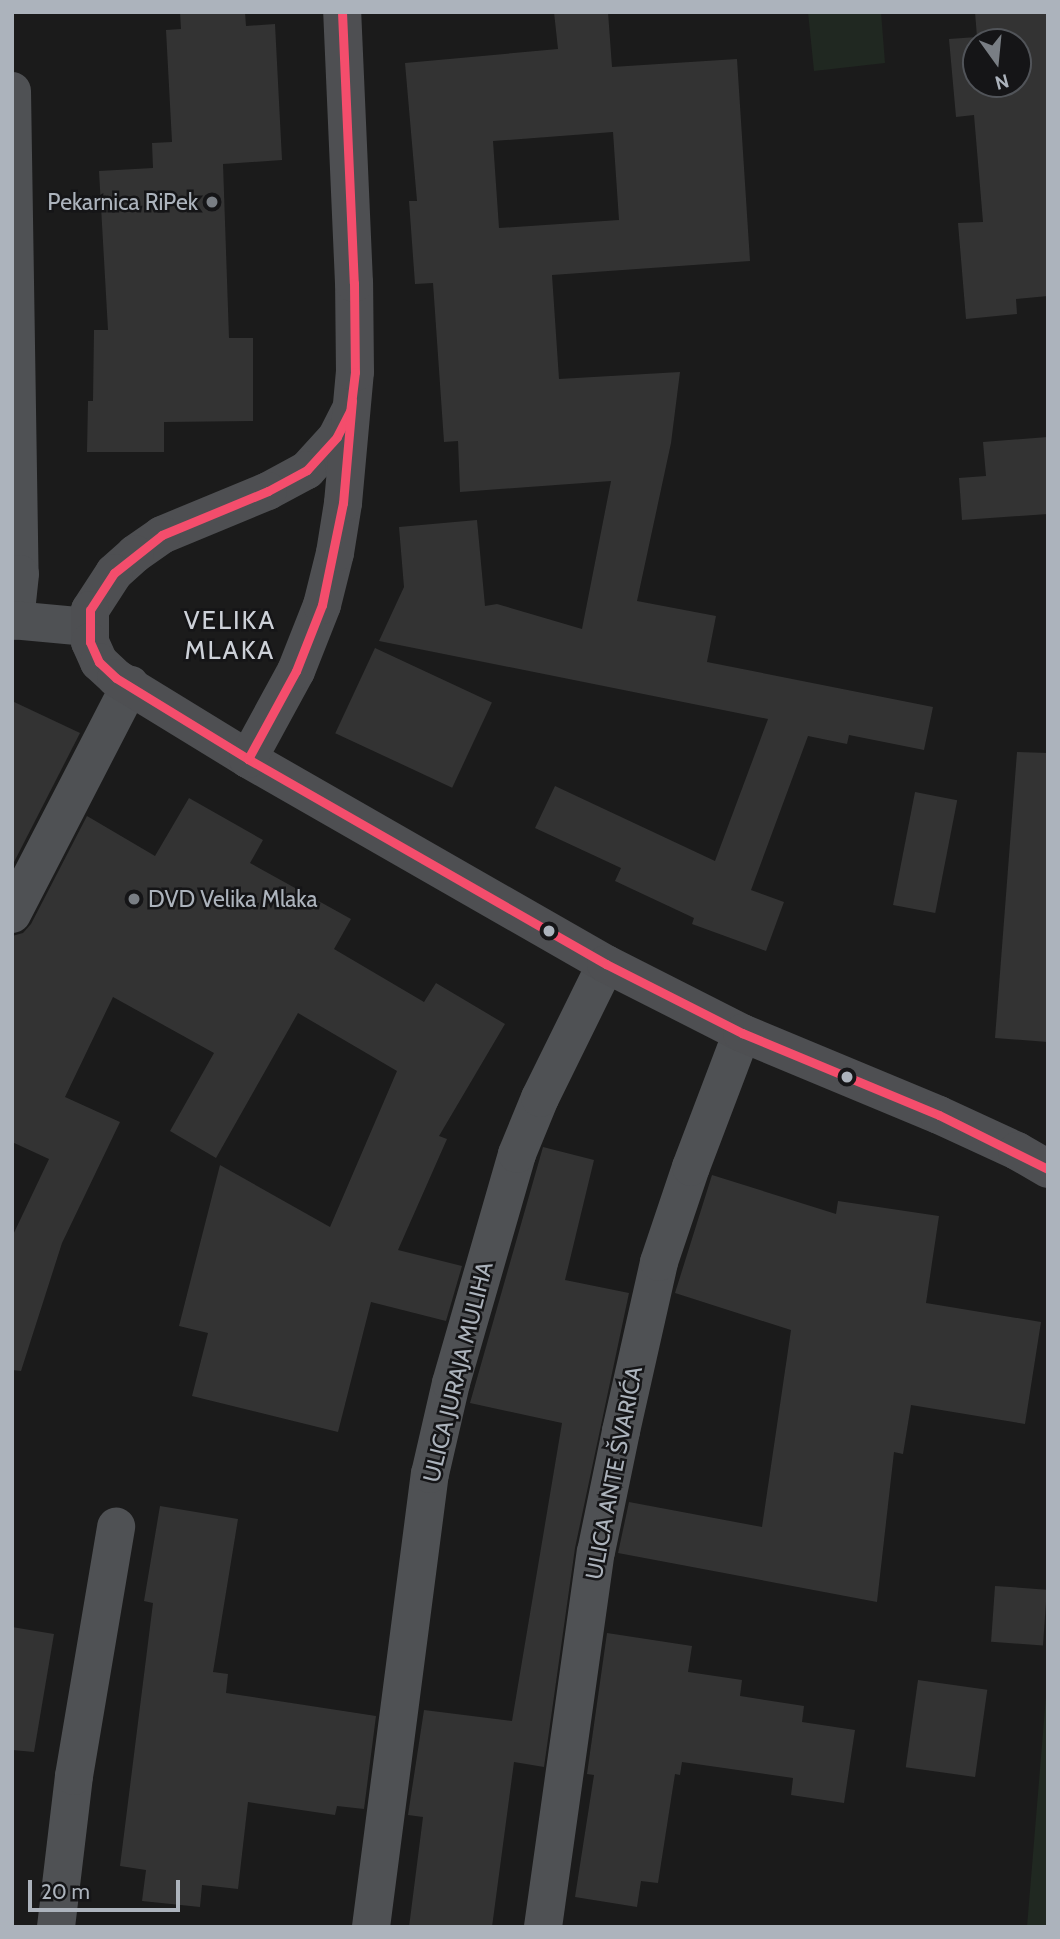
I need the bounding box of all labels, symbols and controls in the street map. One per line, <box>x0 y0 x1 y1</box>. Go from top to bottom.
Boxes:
north arrow <box>962 28 1032 98</box>
text: N <box>993 69 1012 95</box>
place label: Pekarnica RiPek <box>47 188 198 216</box>
marker: Pekarnica RiPek <box>204 194 220 210</box>
district label: VELIKA MLAKA <box>184 605 276 666</box>
place label: DVD Velika Mlaka <box>148 885 318 913</box>
marker: DVD Velika Mlaka <box>126 891 142 907</box>
unlabelled marker <box>542 924 556 938</box>
unlabelled marker <box>840 1070 854 1084</box>
street label: ULICA JURAJA MULIHA <box>417 1259 499 1485</box>
street label: ULICA ANTE ŠVARIĆA <box>580 1364 648 1582</box>
scale bar <box>32 1866 184 1910</box>
text: 20 m <box>41 1879 90 1904</box>

